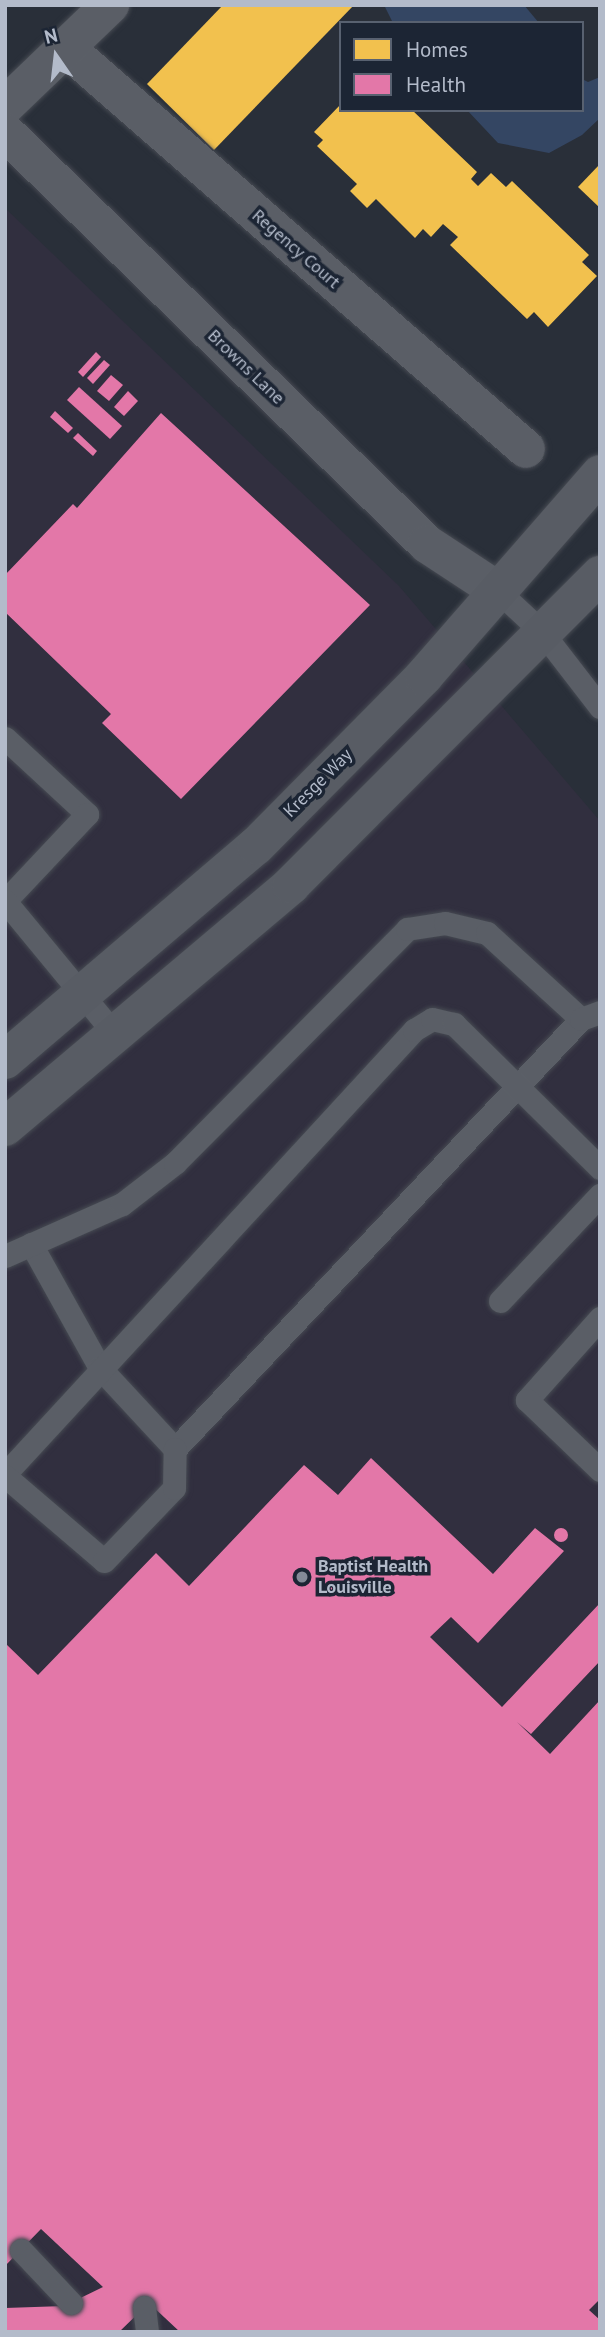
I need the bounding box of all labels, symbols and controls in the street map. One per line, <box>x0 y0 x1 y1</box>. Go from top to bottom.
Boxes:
north arrow <box>21 21 91 91</box>
legend <box>339 21 584 112</box>
text: N <box>42 22 60 49</box>
text: Homes <box>406 36 468 63</box>
text: Health <box>406 71 466 98</box>
street label: Regency Court <box>247 205 345 293</box>
street label: Browns Lane <box>203 325 289 409</box>
street label: Kresge Way <box>279 744 357 822</box>
place label: Baptist Health Louisville <box>318 1556 428 1598</box>
marker: Baptist Health Louisville <box>292 1567 312 1587</box>

